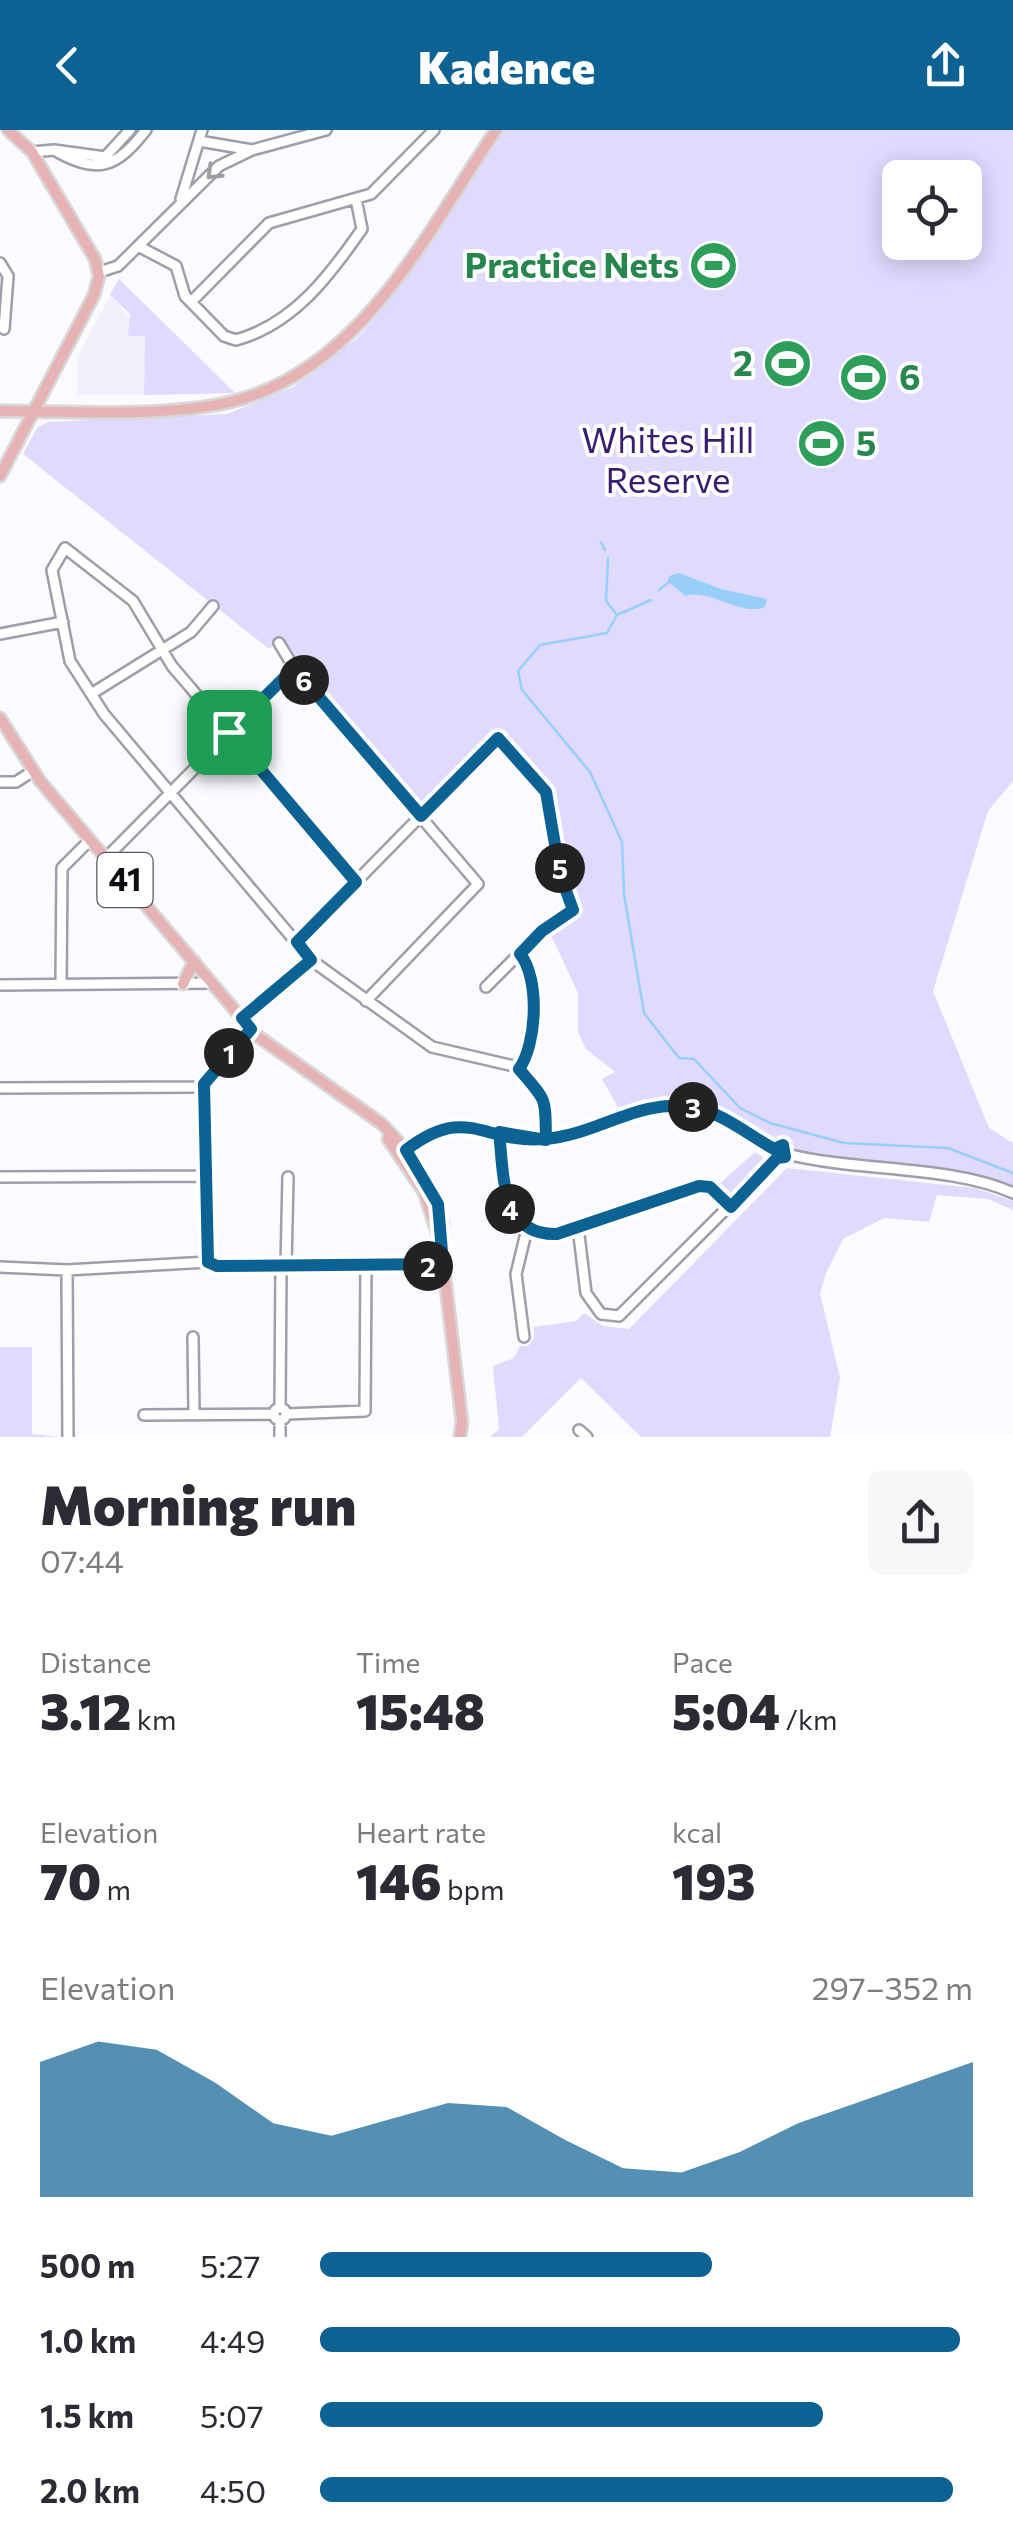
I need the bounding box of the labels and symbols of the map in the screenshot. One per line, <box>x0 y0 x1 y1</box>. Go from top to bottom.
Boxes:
one-way arrow <box>206 161 224 179</box>
sports icon: Practice Nets <box>688 240 740 292</box>
place label: Practice Nets <box>465 242 679 285</box>
sports icon: 2 <box>762 338 814 390</box>
place label: 2 <box>733 340 753 383</box>
sports icon: 6 <box>838 352 890 404</box>
place label: 6 <box>899 354 921 397</box>
park label: Whites Hill Reserve <box>582 417 754 500</box>
sports icon: 5 <box>795 418 847 470</box>
place label: 5 <box>856 420 876 463</box>
pin: 6 <box>279 655 329 705</box>
pin <box>187 690 272 775</box>
pin: 5 <box>535 843 585 893</box>
road number: 41 <box>98 853 152 907</box>
pin: 1 <box>204 1028 254 1078</box>
pin: 3 <box>668 1082 718 1132</box>
pin: 4 <box>485 1184 535 1234</box>
pin: 2 <box>403 1241 453 1291</box>

